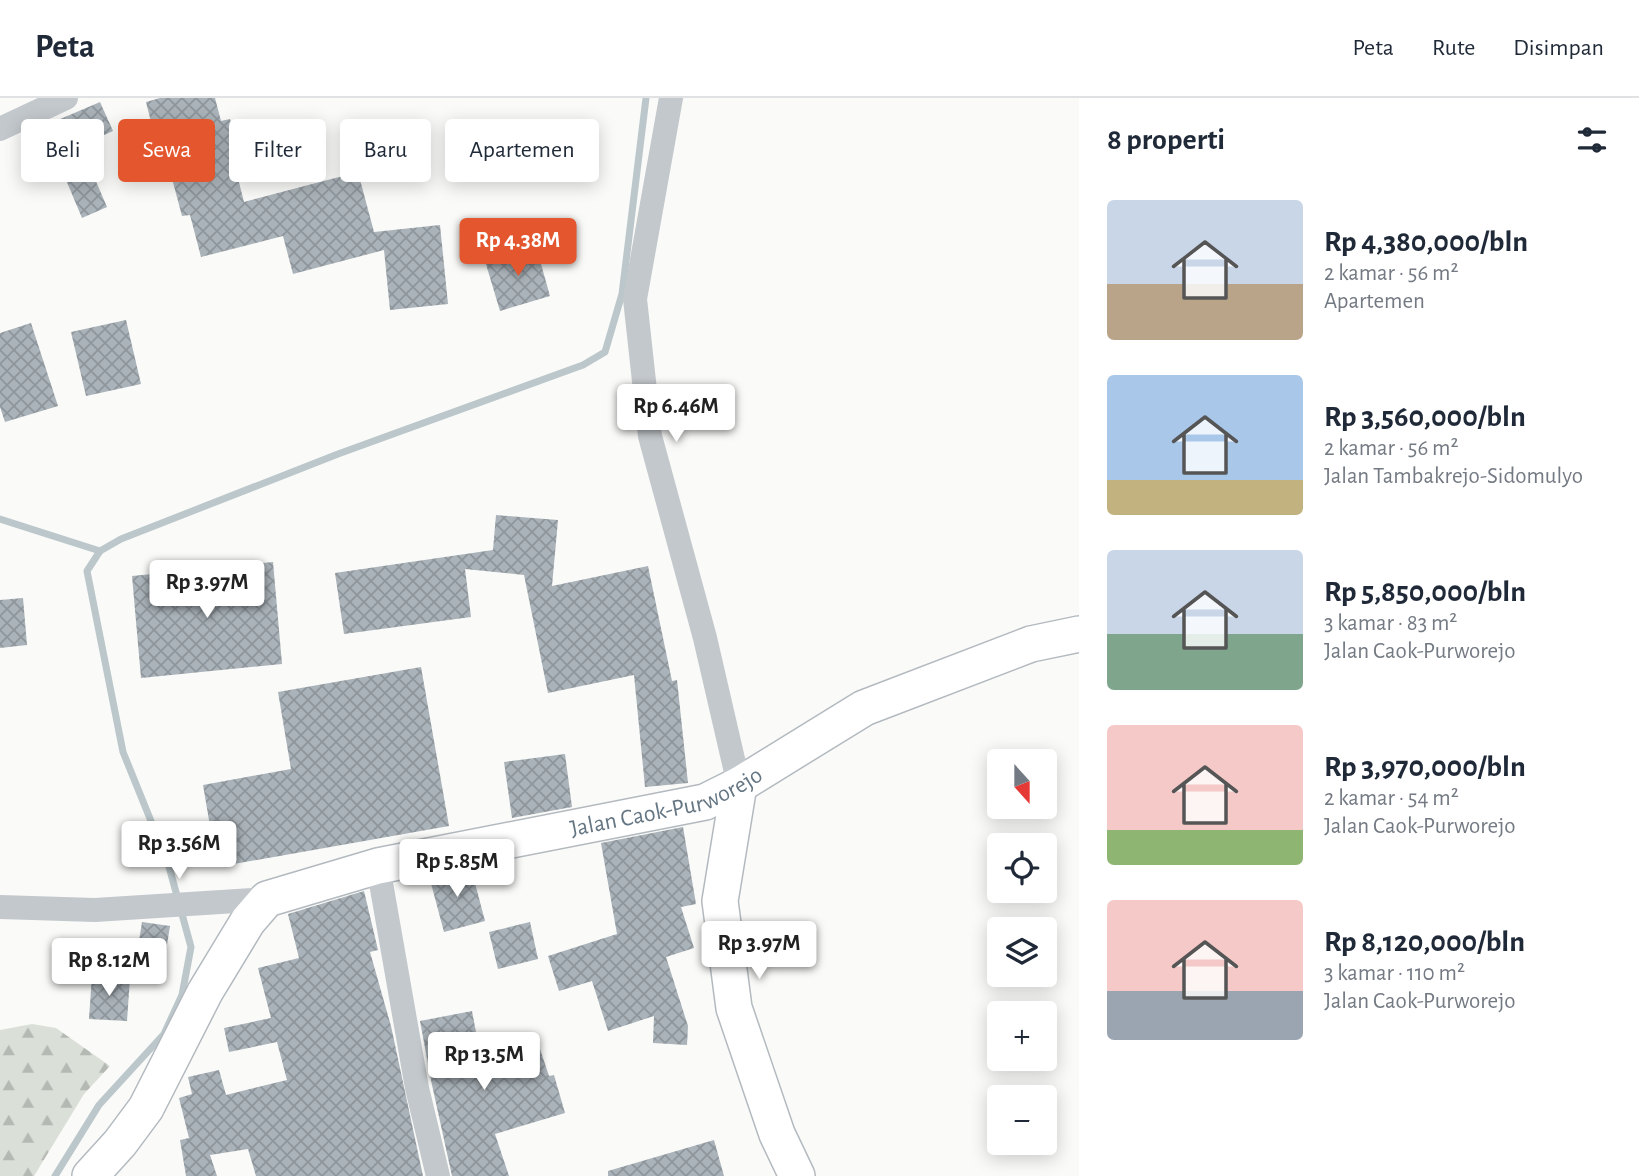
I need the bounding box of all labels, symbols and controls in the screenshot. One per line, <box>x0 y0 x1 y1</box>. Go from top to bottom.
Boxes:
text: Peta <box>35 31 95 64</box>
text: Peta <box>1353 36 1394 60</box>
text: Rute <box>1432 36 1475 60</box>
text: Disimpan <box>1513 36 1604 60</box>
chip: Beli <box>21 119 104 182</box>
chip: Sewa <box>118 119 215 182</box>
chip: Filter <box>229 119 326 182</box>
chip: Baru <box>340 119 431 182</box>
chip: Apartemen <box>445 119 599 182</box>
icon: filters <box>1573 121 1611 159</box>
text: 8 properti <box>1107 125 1225 155</box>
pin: Rp 4.38M <box>446 218 590 278</box>
text: Rp 4,380,000/bln <box>1324 227 1528 257</box>
icon: home <box>1163 228 1247 312</box>
text: Rp 4.38M <box>476 229 560 252</box>
text: 2 kamar · 56 m² <box>1324 262 1458 285</box>
text: Apartemen <box>1324 290 1425 313</box>
pin: Rp 6.46M <box>604 384 748 444</box>
text: Rp 6.46M <box>633 395 719 418</box>
text: Rp 3,560,000/bln <box>1324 402 1526 432</box>
icon: home <box>1163 403 1247 487</box>
text: 2 kamar · 56 m² <box>1324 437 1458 460</box>
text: Jalan Tambakrejo-Sidomulyo <box>1324 465 1583 488</box>
pin: Rp 3.97M <box>135 560 279 620</box>
text: Rp 3.97M <box>165 571 249 594</box>
text: Rp 5,850,000/bln <box>1324 577 1526 607</box>
icon: home <box>1163 578 1247 662</box>
text: 3 kamar · 83 m² <box>1324 612 1457 635</box>
text: Jalan Caok-Purworejo <box>1324 640 1516 663</box>
north arrow <box>987 749 1057 819</box>
map controls <box>987 749 1057 1155</box>
text: Rp 3,970,000/bln <box>1324 752 1526 782</box>
icon: home <box>1163 753 1247 837</box>
street label: Jalan Caok-Purworejo <box>568 763 767 841</box>
text: 2 kamar · 54 m² <box>1324 787 1459 810</box>
text: Jalan Caok-Purworejo <box>1324 815 1516 838</box>
pin: Rp 3.56M <box>107 822 251 881</box>
text: Rp 3.56M <box>137 832 221 855</box>
button: locate <box>987 833 1057 903</box>
pin: Rp 5.85M <box>385 840 529 899</box>
text: Rp 5.85M <box>415 850 499 873</box>
button: layers <box>987 917 1057 987</box>
pin: Rp 3.97M <box>687 922 831 981</box>
text: Rp 8,120,000/bln <box>1324 927 1525 957</box>
icon: home <box>1163 928 1247 1012</box>
text: Rp 3.97M <box>717 932 801 955</box>
pin: Rp 8.12M <box>37 939 181 998</box>
text: Rp 8.12M <box>68 949 150 972</box>
text: 3 kamar · 110 m² <box>1324 962 1465 985</box>
text: Jalan Caok-Purworejo <box>1324 990 1516 1013</box>
button: + <box>987 1001 1057 1071</box>
pin: Rp 13.5M <box>412 1032 556 1092</box>
text: Rp 13.5M <box>444 1043 524 1066</box>
button: − <box>987 1085 1057 1155</box>

